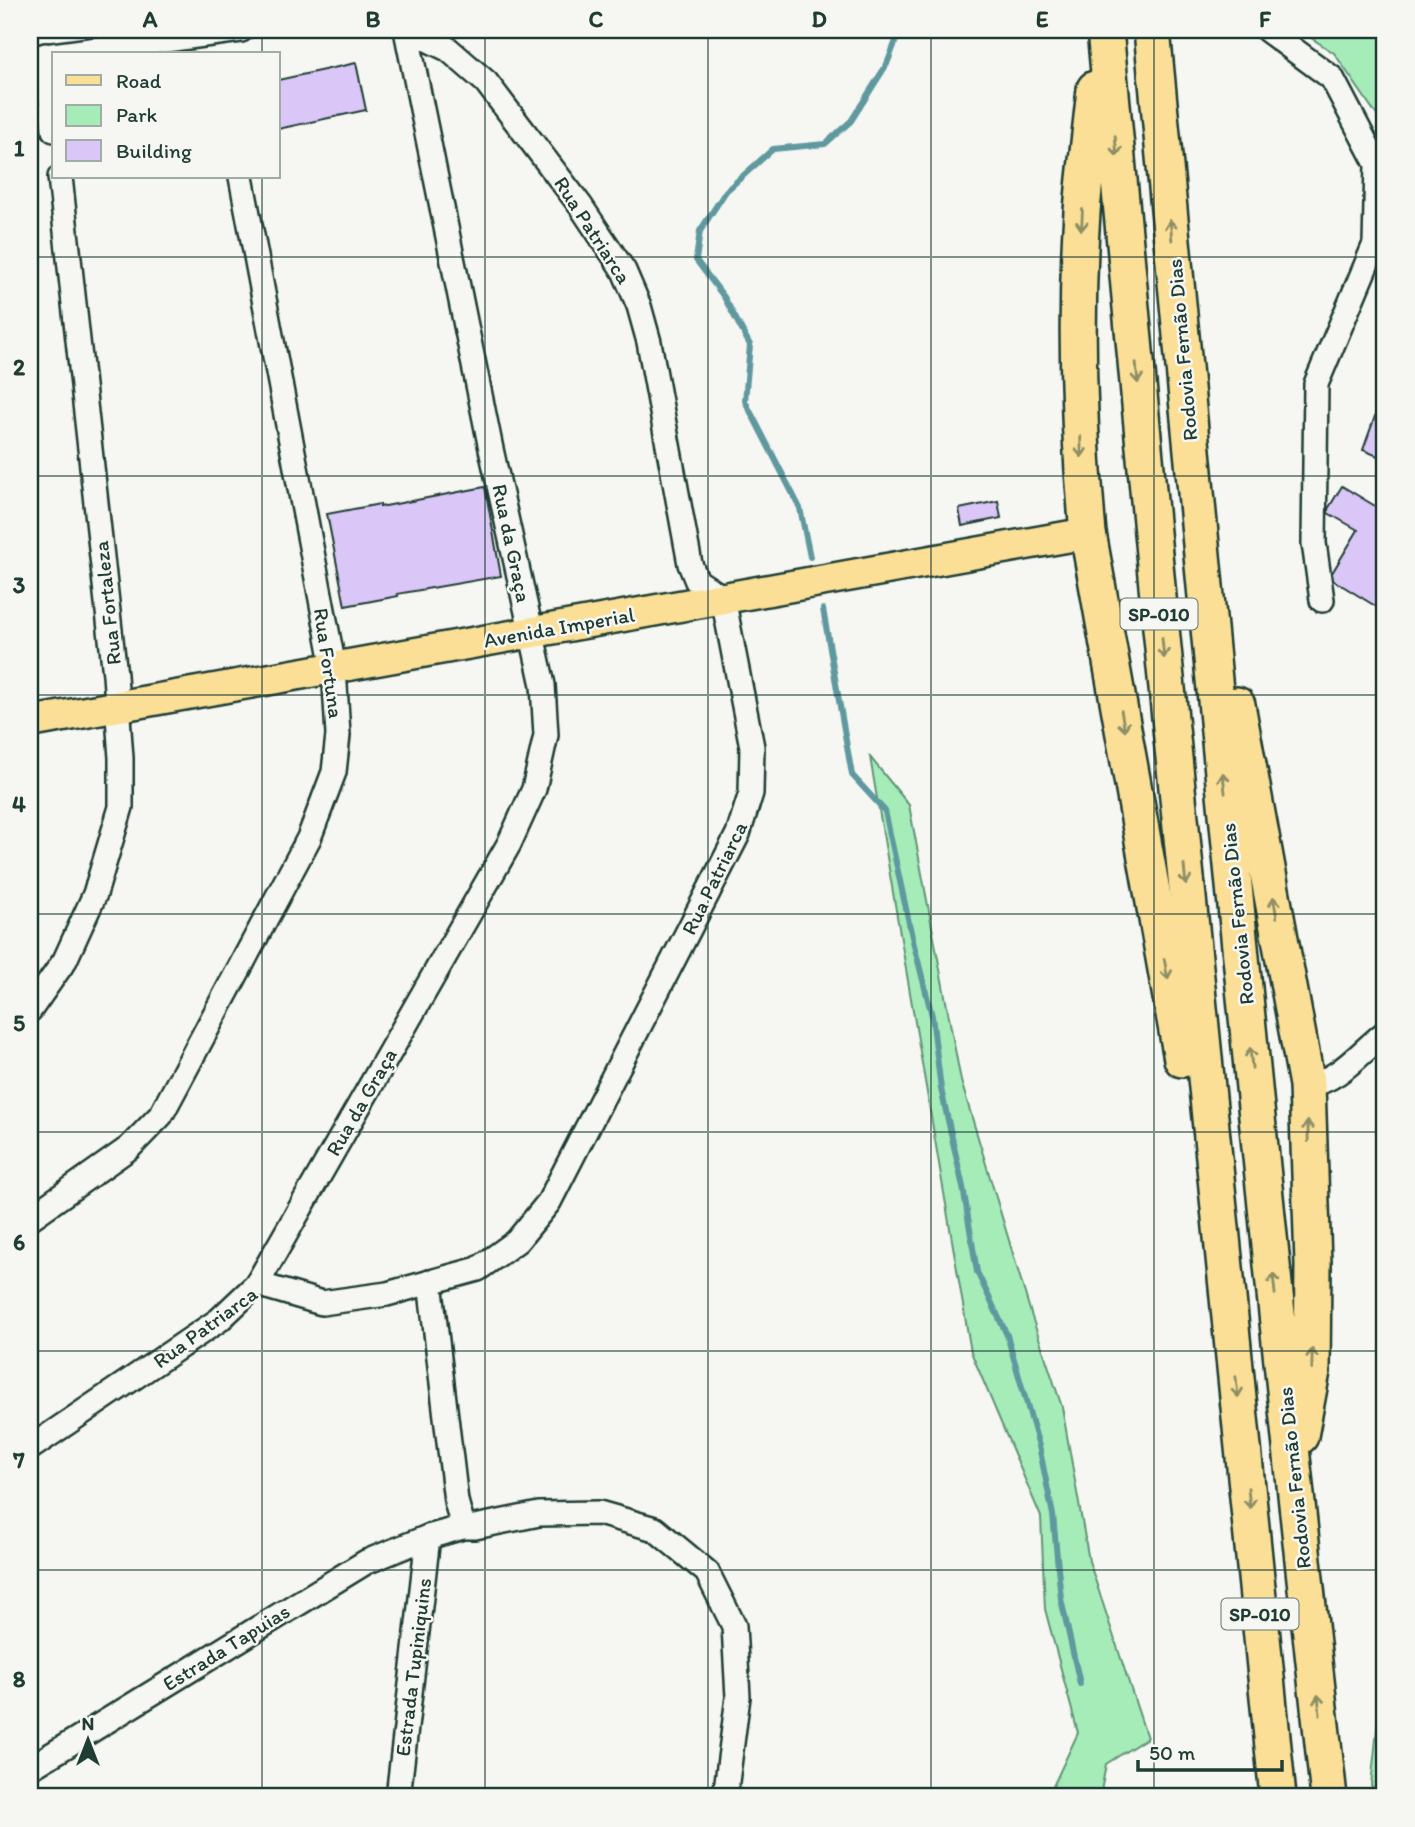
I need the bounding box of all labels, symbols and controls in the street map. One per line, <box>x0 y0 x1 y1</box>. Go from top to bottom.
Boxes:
text: A <box>142 5 158 33</box>
text: B <box>366 5 381 33</box>
text: C <box>589 5 604 33</box>
text: D <box>811 5 827 33</box>
text: E <box>1036 5 1049 33</box>
text: F <box>1259 5 1272 33</box>
legend <box>52 52 280 178</box>
text: Road <box>116 68 162 93</box>
text: Park <box>116 102 158 127</box>
text: 1 <box>14 134 25 162</box>
one-way arrow <box>1110 135 1123 157</box>
text: Building <box>116 138 192 163</box>
street label: Rua Patriarca <box>549 172 637 288</box>
one-way arrow <box>1076 208 1089 231</box>
one-way arrow <box>1164 219 1177 241</box>
street label: Rodovia Fernão Dias <box>1162 258 1202 442</box>
text: 2 <box>13 353 26 381</box>
one-way arrow <box>1131 361 1144 384</box>
one-way arrow <box>1074 435 1087 458</box>
street label: Rua da Graça <box>487 482 537 604</box>
street label: Rua Fortaleza <box>88 540 126 666</box>
text: 3 <box>13 571 26 599</box>
road number: SP-010 <box>1120 598 1198 629</box>
street label: Avenida Imperial <box>482 601 637 653</box>
street label: Rua Fortuna <box>309 606 349 720</box>
one-way arrow <box>1157 637 1170 659</box>
one-way arrow <box>1117 709 1130 731</box>
one-way arrow <box>1218 772 1231 795</box>
text: 4 <box>12 790 26 818</box>
street label: Rua Patriarca <box>676 817 752 939</box>
street label: Rodovia Fernão Dias <box>1215 822 1259 1006</box>
one-way arrow <box>1179 863 1192 886</box>
one-way arrow <box>1267 896 1281 919</box>
one-way arrow <box>1160 957 1173 980</box>
text: 5 <box>13 1009 25 1037</box>
street label: Rua da Graça <box>320 1044 402 1160</box>
one-way arrow <box>1244 1047 1257 1070</box>
one-way arrow <box>1301 1120 1315 1143</box>
text: 6 <box>13 1228 25 1256</box>
one-way arrow <box>1267 1273 1280 1296</box>
street label: Rua Patriarca <box>148 1281 262 1373</box>
one-way arrow <box>1305 1347 1319 1370</box>
one-way arrow <box>1231 1375 1244 1398</box>
street label: Rodovia Fernão Dias <box>1272 1386 1316 1570</box>
text: 7 <box>12 1446 25 1474</box>
one-way arrow <box>1243 1486 1256 1509</box>
street label: Estrada Tupiniquins <box>390 1576 436 1758</box>
street label: Estrada Tapuias <box>158 1598 294 1696</box>
road number: SP-010 <box>1222 1598 1298 1630</box>
text: 8 <box>13 1665 26 1693</box>
one-way arrow <box>1312 1694 1325 1717</box>
north arrow <box>52 1704 122 1774</box>
text: N <box>82 1712 94 1735</box>
scale bar <box>1138 1729 1282 1773</box>
text: 50 m <box>1149 1740 1196 1765</box>

